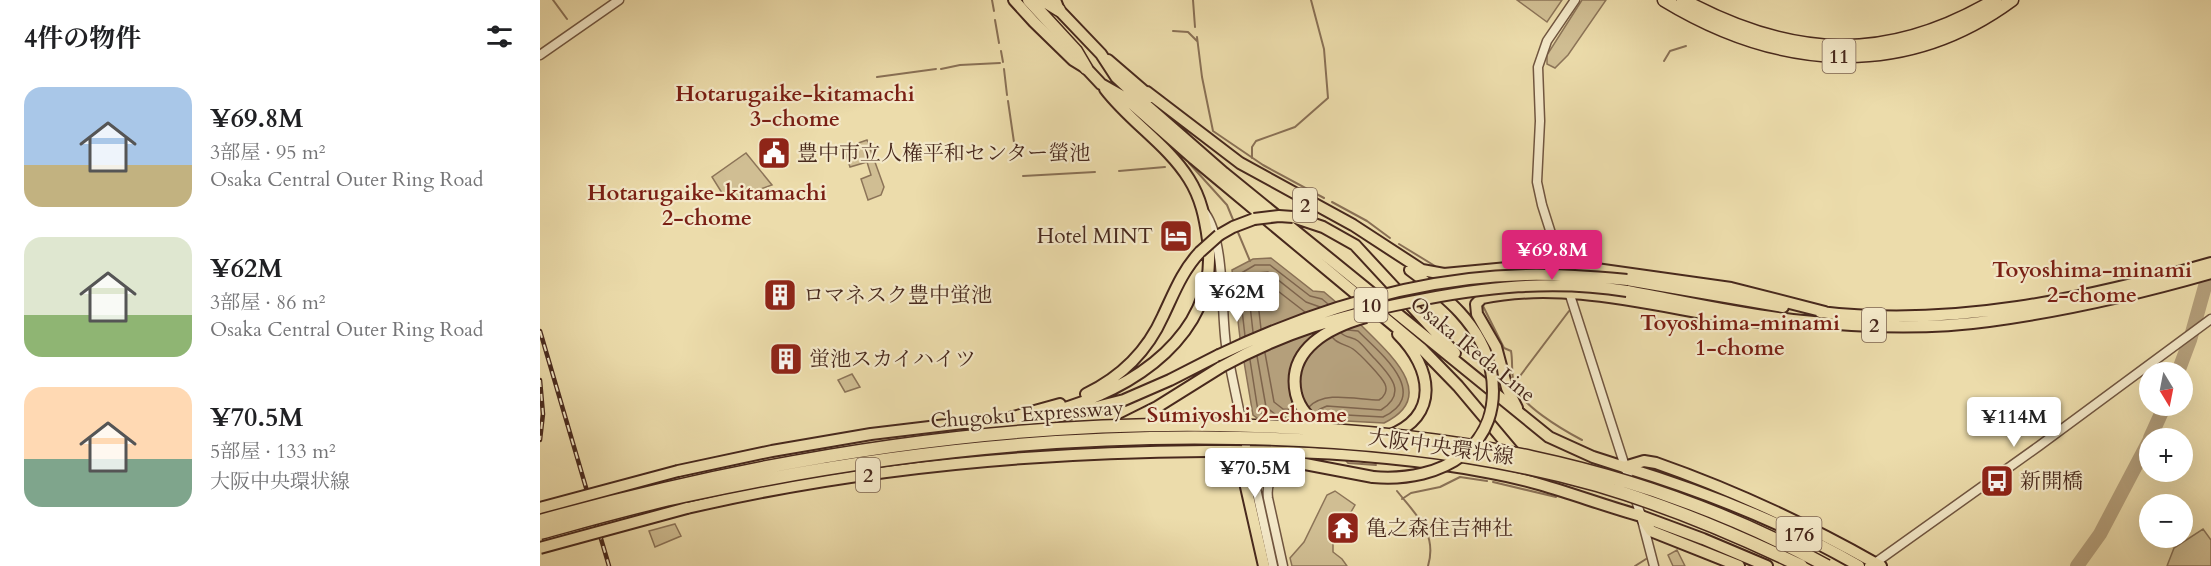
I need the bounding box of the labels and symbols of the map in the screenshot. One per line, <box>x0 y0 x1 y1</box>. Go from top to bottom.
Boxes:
road number: 11 <box>1822 39 1856 73</box>
district label: Hotarugaike-kitamachi 3-chome <box>675 79 915 134</box>
public building icon: 豊中市立人権平和センター螢池 <box>756 135 792 171</box>
place label: 豊中市立人権平和センター螢池 <box>797 139 1090 168</box>
district label: Hotarugaike-kitamachi 2-chome <box>587 178 827 233</box>
road number: 2 <box>1293 188 1317 222</box>
hotel icon: Hotel MINT <box>1158 218 1194 254</box>
place label: Hotel MINT <box>1037 222 1153 251</box>
pin: ¥69.8M <box>1503 230 1601 281</box>
district label: Toyoshima-minami 2-chome <box>1992 255 2192 310</box>
pin: ¥62M <box>1201 272 1273 323</box>
building icon: ロマネスク豊中蛍池 <box>762 277 798 313</box>
place label: ロマネスク豊中蛍池 <box>803 281 992 310</box>
road number: 10 <box>1354 288 1388 322</box>
street label: Osaka Ikeda Line <box>1404 290 1542 409</box>
district label: Toyoshima-minami 1-chome <box>1640 308 1840 363</box>
road number: 2 <box>1862 308 1886 342</box>
building icon: 蛍池スカイハイツ <box>768 341 804 377</box>
place label: 蛍池スカイハイツ <box>809 345 976 374</box>
north arrow <box>2139 362 2193 416</box>
street label: Chugoku Expressway <box>930 393 1125 436</box>
pin: ¥114M <box>1972 397 2056 448</box>
district label: Sumiyoshi 2-chome <box>1147 400 1347 430</box>
street label: 大阪中央環状線 <box>1366 423 1516 472</box>
pin: ¥70.5M <box>1206 448 1304 499</box>
road number: 2 <box>856 458 880 492</box>
bus stop icon: 新開橋 <box>1979 463 2015 499</box>
place label: 新開橋 <box>2020 467 2083 496</box>
temple icon: 亀之森住吉神社 <box>1325 510 1361 546</box>
place label: 亀之森住吉神社 <box>1366 514 1513 543</box>
road number: 176 <box>1776 517 1822 551</box>

